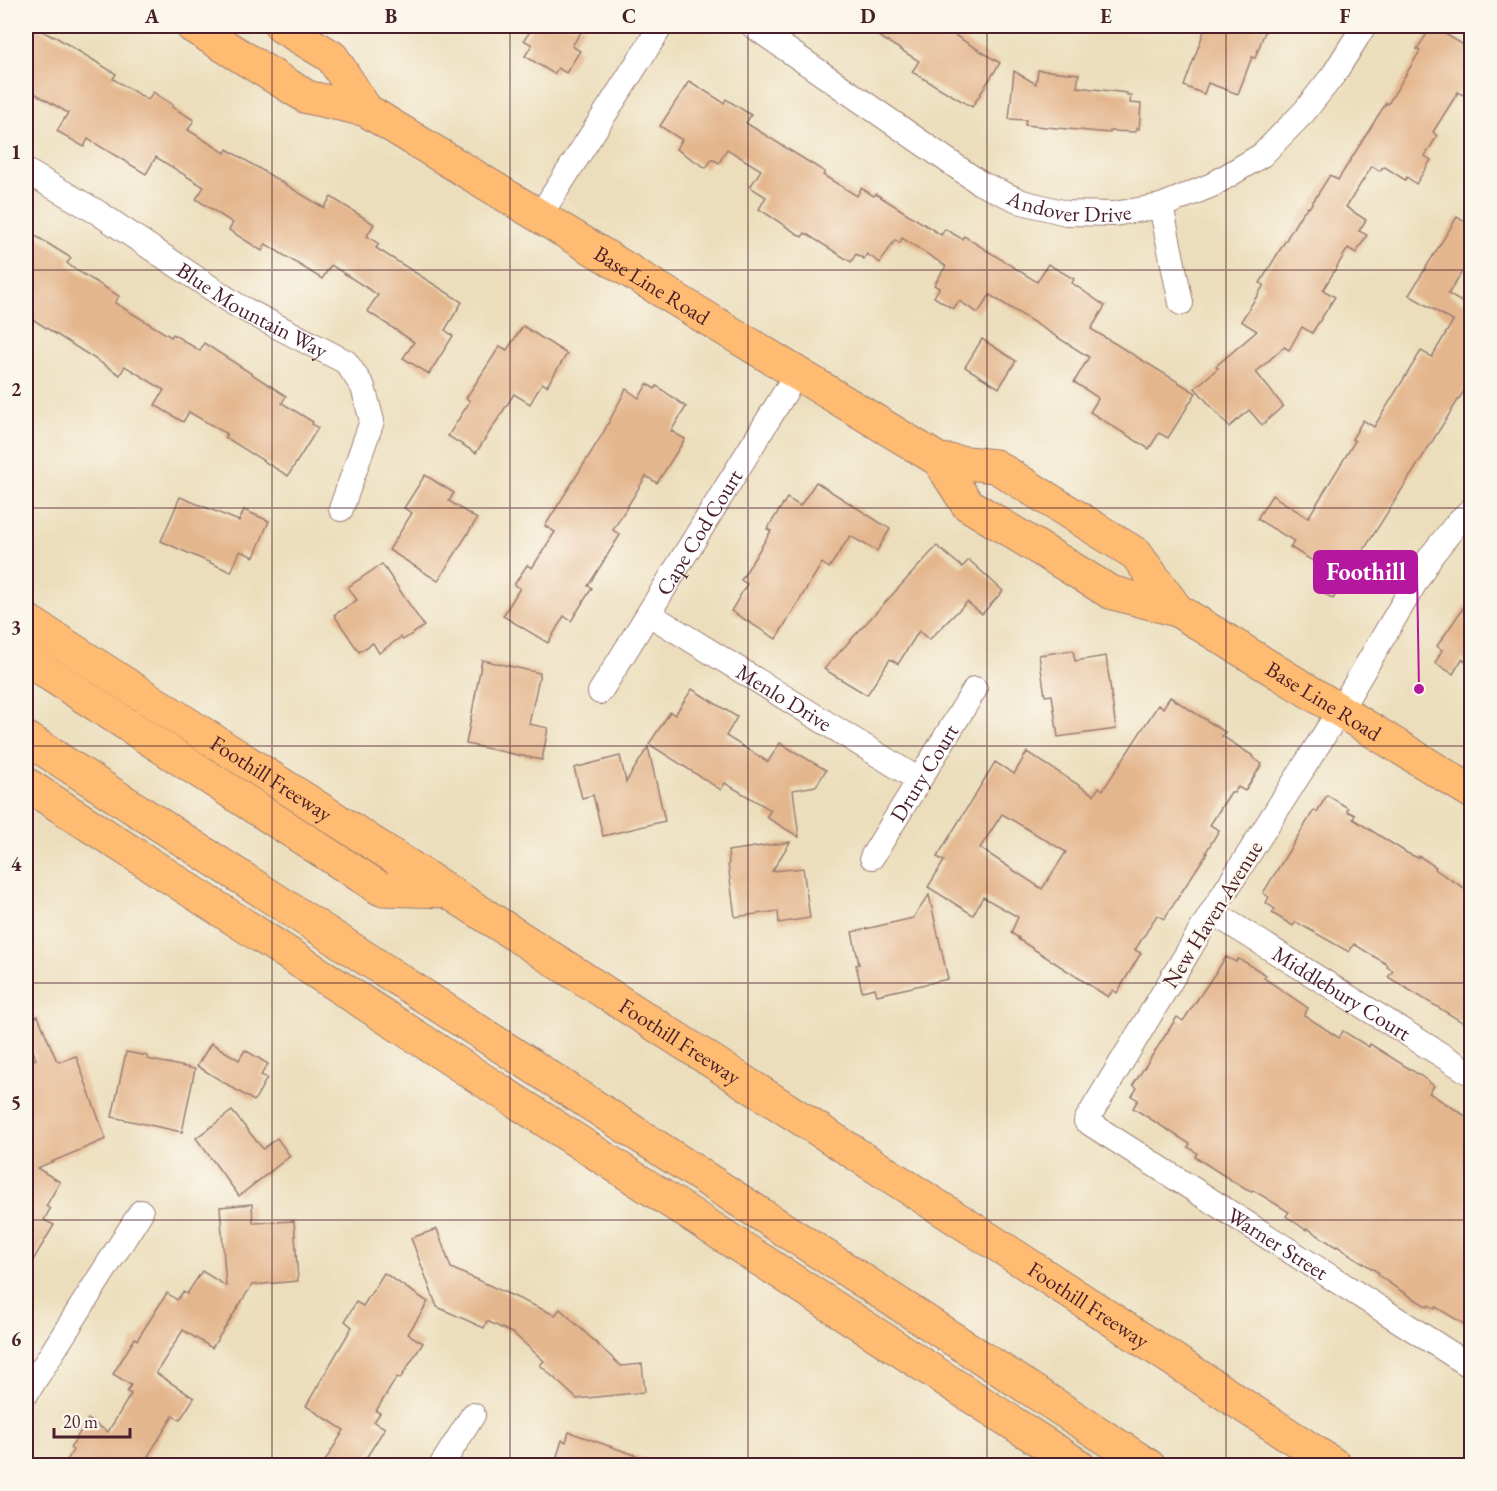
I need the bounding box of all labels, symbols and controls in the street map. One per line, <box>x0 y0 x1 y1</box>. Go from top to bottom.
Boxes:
text: A <box>144 3 160 29</box>
text: B <box>385 3 397 29</box>
text: C <box>622 3 636 29</box>
text: D <box>860 3 876 29</box>
text: E <box>1100 3 1112 29</box>
text: F <box>1340 3 1351 29</box>
text: 1 <box>11 139 21 165</box>
street label: Andover Drive <box>1002 183 1134 229</box>
street label: Base Line Road <box>589 239 716 332</box>
street label: Blue Mountain Way <box>171 255 333 365</box>
text: 2 <box>11 376 22 402</box>
street label: Cape Cod Court <box>649 464 749 601</box>
callout: Foothill <box>1314 551 1417 593</box>
text: Foothill <box>1326 556 1406 587</box>
text: 3 <box>11 614 21 640</box>
street label: Base Line Road <box>1260 654 1388 748</box>
street label: Menlo Drive <box>731 657 838 738</box>
street label: Drury Court <box>883 719 965 827</box>
street label: Foothill Freeway <box>205 728 338 829</box>
street label: New Haven Avenue <box>1155 835 1270 993</box>
text: 4 <box>11 851 22 877</box>
street label: Middlebury Court <box>1267 939 1416 1047</box>
street label: Foothill Freeway <box>614 991 747 1091</box>
text: 5 <box>11 1089 21 1115</box>
street label: Warner Street <box>1221 1201 1334 1287</box>
street label: Foothill Freeway <box>1022 1254 1155 1355</box>
text: 6 <box>11 1326 22 1352</box>
scale bar <box>54 1401 130 1439</box>
text: 20 m <box>63 1410 98 1433</box>

